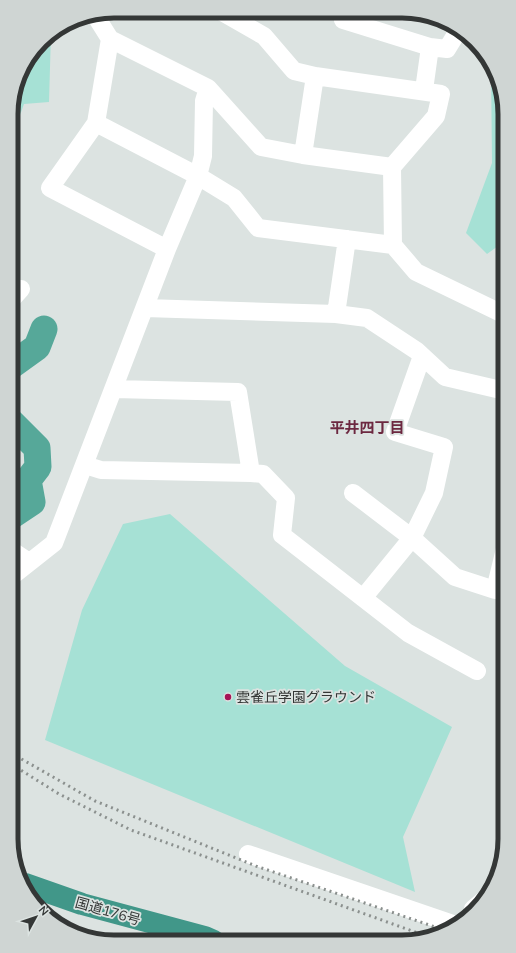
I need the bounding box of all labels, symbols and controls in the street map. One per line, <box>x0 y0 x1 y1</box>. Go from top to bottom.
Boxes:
district label: 平井四丁目 <box>329 418 405 437</box>
place label: 雲雀丘学園グラウンド <box>236 688 376 706</box>
marker: 雲雀丘学園グラウンド <box>223 692 233 702</box>
street label: 国道176号 <box>73 893 143 929</box>
north arrow <box>16 897 56 937</box>
text: N <box>36 903 52 918</box>

